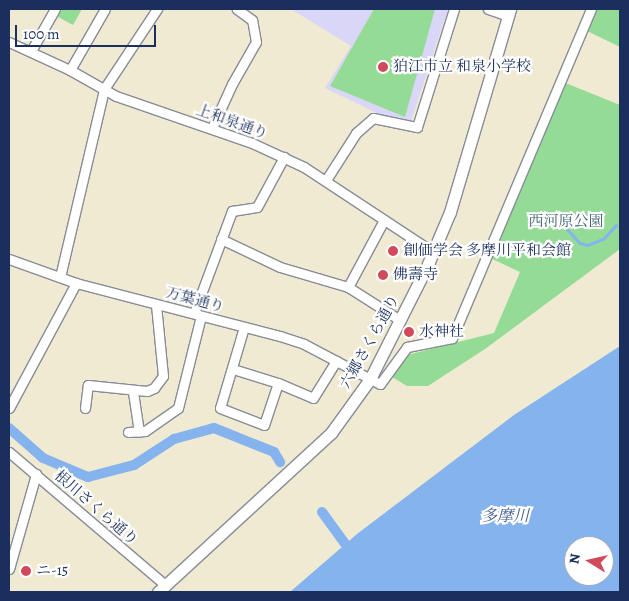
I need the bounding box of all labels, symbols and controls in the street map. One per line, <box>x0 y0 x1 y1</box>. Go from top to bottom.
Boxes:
scale bar <box>18 15 159 47</box>
text: 100 m <box>23 24 60 44</box>
place label: 狛江市立 和泉小学校 <box>393 58 531 76</box>
marker: 狛江市立 和泉小学校 <box>377 61 389 73</box>
street label: 上和泉通り <box>194 101 270 143</box>
park label: 西河原公園 <box>529 213 603 231</box>
place label: 創価学会 多摩川平和会館 <box>403 242 571 260</box>
marker: 創価学会 多摩川平和会館 <box>387 245 399 257</box>
place label: 佛壽寺 <box>393 266 438 284</box>
marker: 佛壽寺 <box>377 269 389 281</box>
street label: 万葉通り <box>164 284 226 316</box>
street label: 六郷さくら通り <box>337 292 403 392</box>
place label: 水神社 <box>419 323 464 341</box>
marker: 水神社 <box>403 326 415 338</box>
street label: 根川さくら通り <box>50 467 142 549</box>
water label: 多摩川 <box>481 506 529 526</box>
north arrow <box>564 536 614 586</box>
text: N <box>564 552 585 565</box>
place label: ニ-15 <box>36 562 68 580</box>
marker: ニ-15 <box>20 565 32 577</box>

